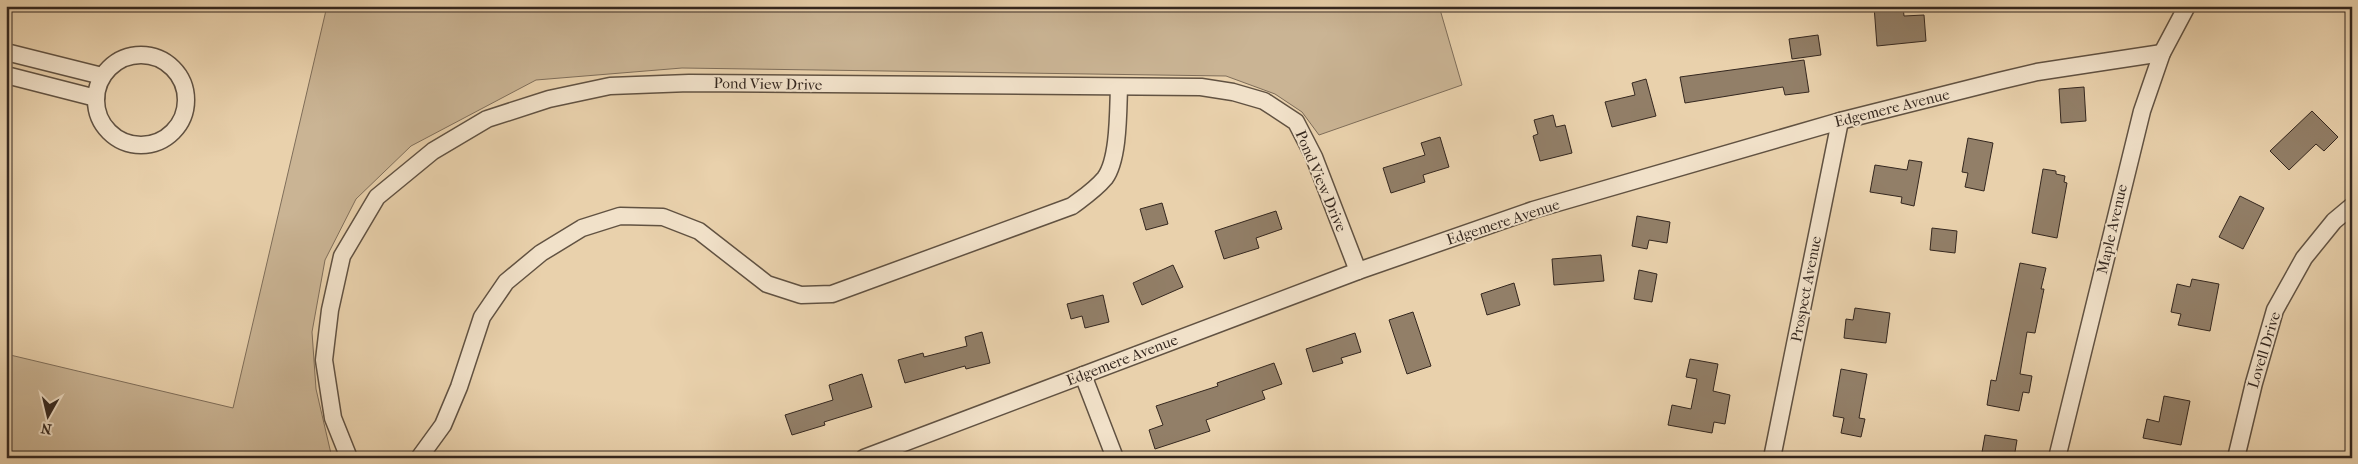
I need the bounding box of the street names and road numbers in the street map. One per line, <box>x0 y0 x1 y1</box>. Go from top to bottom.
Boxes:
street label: Pond View Drive <box>714 74 823 94</box>
street label: Edgemere Avenue <box>1833 85 1952 131</box>
street label: Pond View Drive <box>1291 127 1351 235</box>
street label: Maple Avenue <box>2093 182 2131 276</box>
street label: Edgemere Avenue <box>1444 195 1562 249</box>
street label: Prospect Avenue <box>1787 234 1825 344</box>
street label: Lovell Drive <box>2244 309 2284 390</box>
street label: Edgemere Avenue <box>1064 330 1181 390</box>

